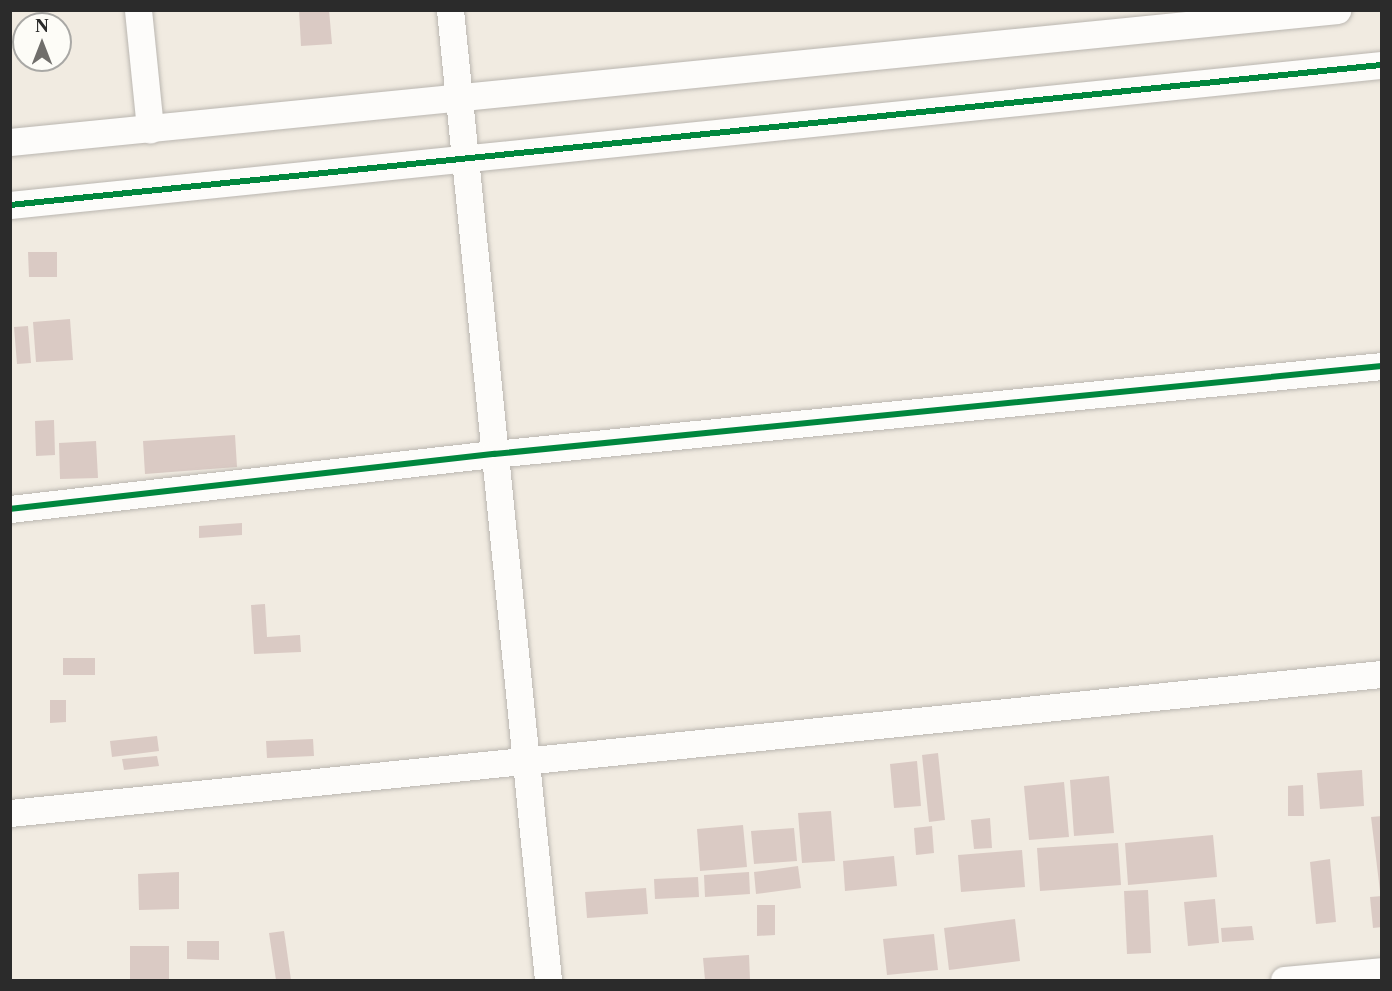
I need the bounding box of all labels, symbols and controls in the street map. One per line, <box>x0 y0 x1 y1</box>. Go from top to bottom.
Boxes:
north arrow <box>12 12 72 72</box>
text: N <box>35 16 49 36</box>

